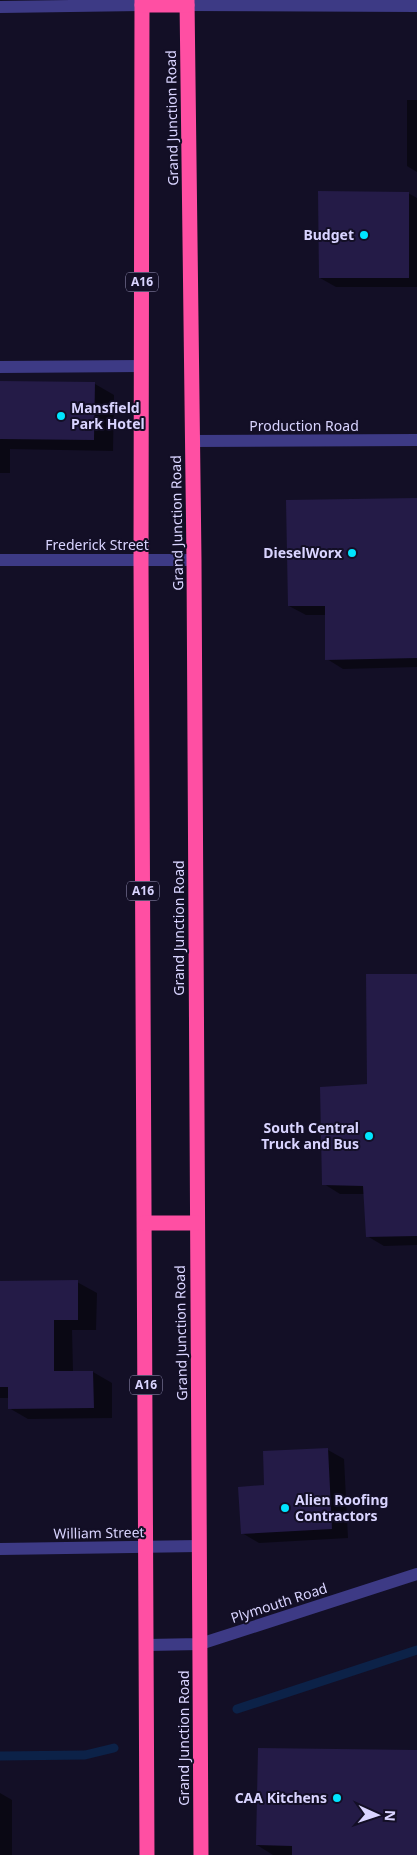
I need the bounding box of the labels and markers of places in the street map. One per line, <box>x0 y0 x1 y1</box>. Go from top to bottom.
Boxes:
place label: Budget <box>303 225 354 244</box>
marker: Budget <box>358 229 370 241</box>
place label: Mansfield Park Hotel <box>71 398 145 433</box>
marker: Mansfield Park Hotel <box>55 410 67 422</box>
place label: DieselWorx <box>263 543 343 562</box>
marker: DieselWorx <box>346 547 358 559</box>
place label: South Central Truck and Bus <box>261 1118 359 1153</box>
marker: South Central Truck and Bus <box>363 1130 375 1142</box>
place label: Alien Roofing Contractors <box>295 1490 388 1525</box>
marker: Alien Roofing Contractors <box>279 1502 291 1514</box>
place label: CAA Kitchens <box>235 1788 327 1807</box>
marker: CAA Kitchens <box>331 1792 343 1804</box>

